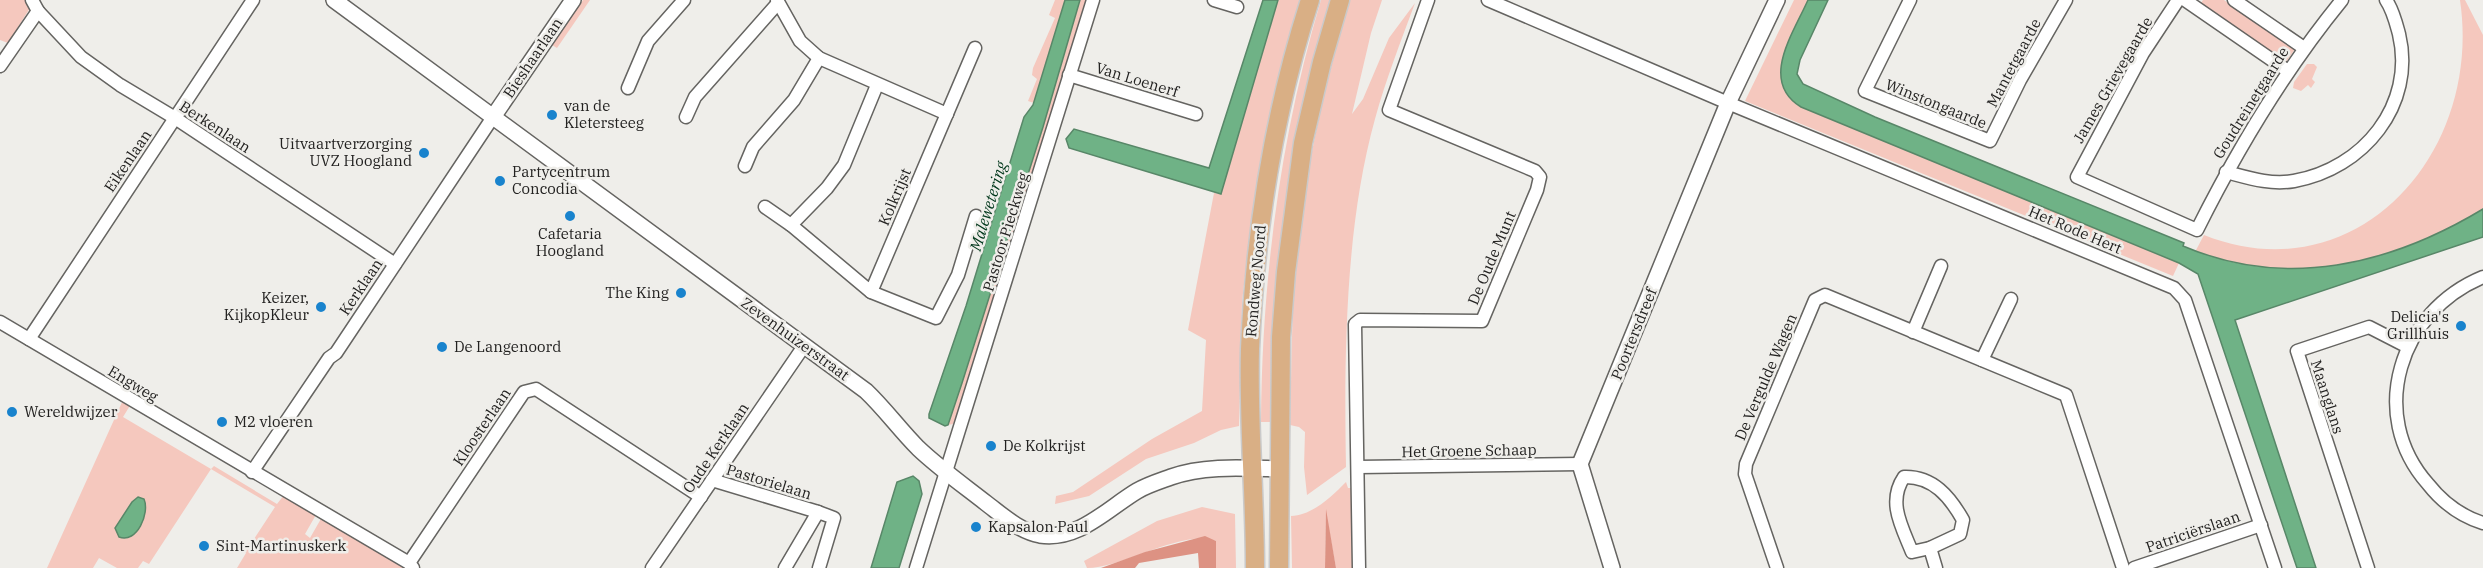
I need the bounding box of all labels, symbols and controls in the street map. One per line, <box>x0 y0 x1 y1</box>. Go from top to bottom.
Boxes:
street label: James Grievegaarde <box>2069 13 2156 146</box>
street label: Bieshaarlaan <box>499 14 567 102</box>
street label: Mantetgaarde <box>1982 15 2045 110</box>
street label: Goudreinetgaarde <box>2209 43 2293 162</box>
street label: Van Loenerf <box>1094 58 1182 101</box>
street label: Winstongaarde <box>1883 75 1990 132</box>
street label: Berkenlaan <box>176 96 255 157</box>
place label: van de Kletersteeg <box>564 96 644 132</box>
marker: van de Kletersteeg <box>545 108 559 122</box>
street label: Eikenlaan <box>100 126 156 195</box>
place label: Uitvaartverzorging UVZ Hoogland <box>279 134 412 170</box>
marker: Uitvaartverzorging UVZ Hoogland <box>417 146 431 160</box>
water label: Malewetering <box>965 159 1011 254</box>
place label: Partycentrum Concodia <box>512 162 610 198</box>
street label: Kolkrijst <box>874 165 915 228</box>
street label: Pastoor Pieckweg <box>978 170 1033 294</box>
marker: Partycentrum Concodia <box>493 174 507 188</box>
street label: Het Rode Hert <box>2026 201 2125 258</box>
street label: De Oude Munt <box>1463 208 1520 308</box>
marker: Cafetaria Hoogland <box>563 209 577 223</box>
place label: Cafetaria Hoogland <box>536 224 604 260</box>
street label: Rondweg Noord <box>1241 224 1270 338</box>
street label: Kerklaan <box>335 254 387 319</box>
place label: The King <box>605 283 669 302</box>
street label: Poortersdreef <box>1607 284 1661 382</box>
marker: The King <box>674 286 688 300</box>
place label: Keizer, KijkopKleur <box>224 288 309 324</box>
street label: Zevenhuizerstraat <box>737 293 853 384</box>
marker: Keizer, KijkopKleur <box>314 300 328 314</box>
place label: Delicia's Grillhuis <box>2387 307 2449 343</box>
street label: De Vergulde Wagen <box>1730 310 1801 443</box>
marker: Delicia's Grillhuis <box>2454 319 2468 333</box>
place label: De Langenoord <box>454 337 561 356</box>
marker: De Langenoord <box>435 340 449 354</box>
street label: Maanglans <box>2307 357 2348 436</box>
street label: Engweg <box>105 361 162 406</box>
street label: Kloosterlaan <box>449 384 515 469</box>
street label: Oude Kerklaan <box>678 399 753 496</box>
place label: Wereldwijzer <box>24 402 118 421</box>
marker: Wereldwijzer <box>5 405 19 419</box>
place label: M2 vloeren <box>234 412 313 431</box>
marker: M2 vloeren <box>215 415 229 429</box>
place label: De Kolkrijst <box>1003 436 1086 455</box>
marker: De Kolkrijst <box>984 439 998 453</box>
street label: Het Groene Schaap <box>1401 440 1537 461</box>
street label: Pastorielaan <box>724 460 814 504</box>
street label: Patriciërslaan <box>2143 506 2243 557</box>
place label: Kapsalon Paul <box>988 517 1088 536</box>
marker: Kapsalon Paul <box>969 520 983 534</box>
place label: Sint-Martinuskerk <box>216 536 347 555</box>
marker: Sint-Martinuskerk <box>197 539 211 553</box>

